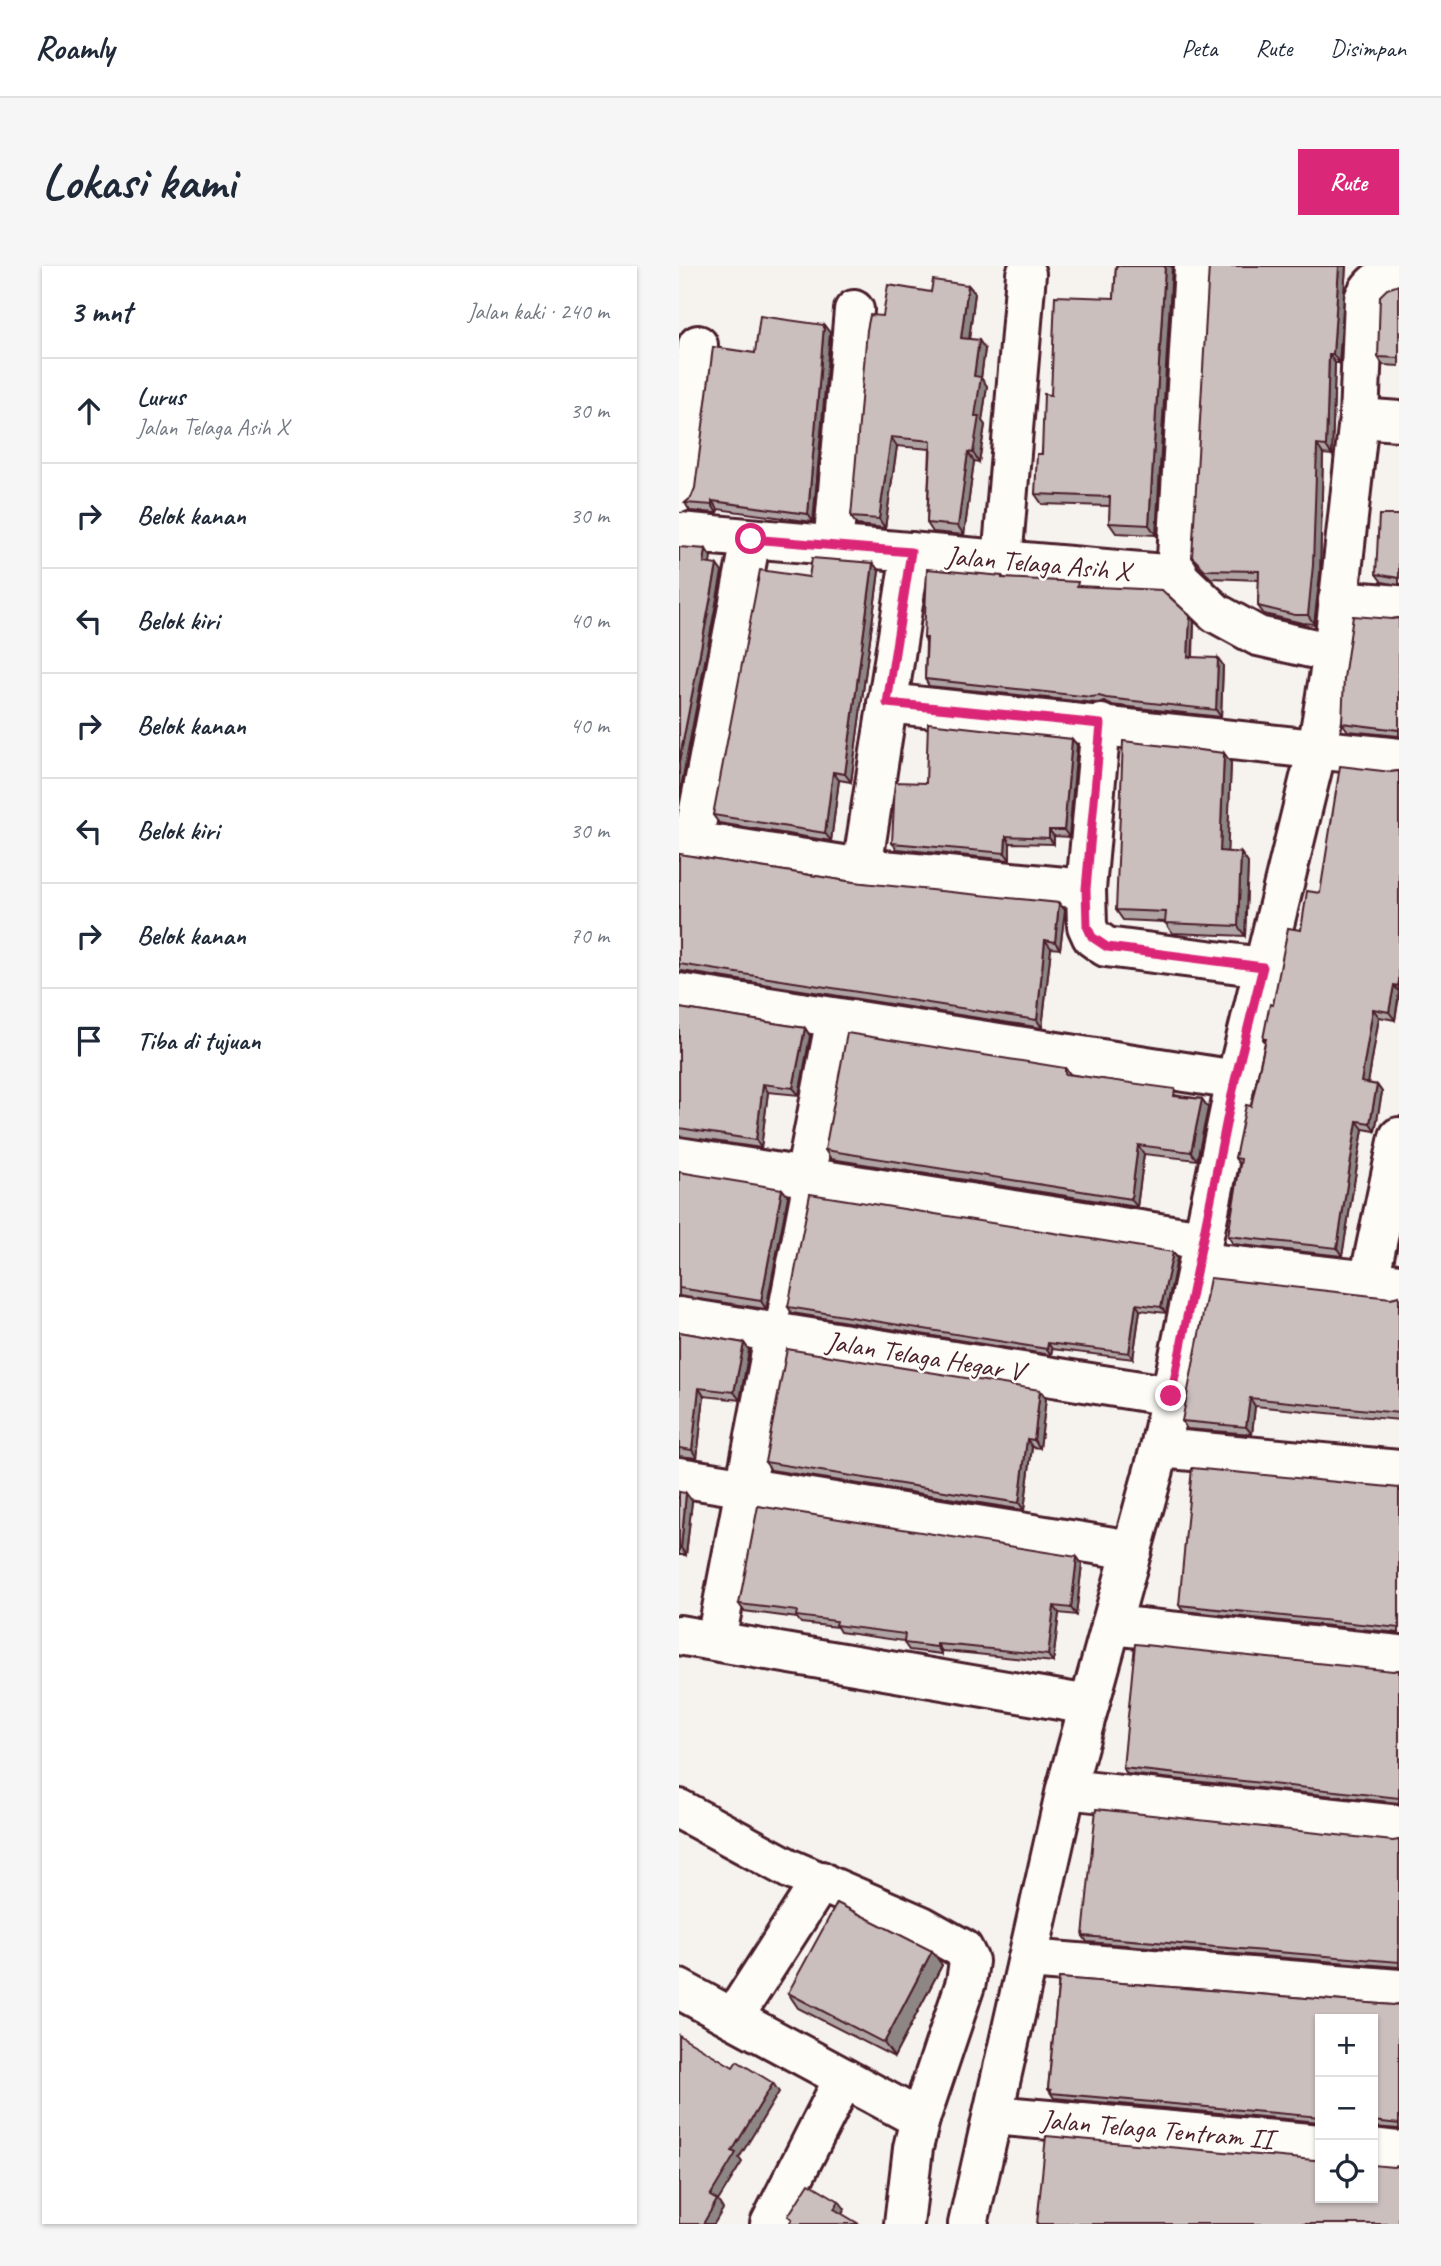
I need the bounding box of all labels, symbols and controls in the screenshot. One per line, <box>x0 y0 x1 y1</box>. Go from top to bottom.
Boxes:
text: Roamly <box>35 27 114 69</box>
text: Peta <box>1181 33 1217 63</box>
text: Rute <box>1255 33 1292 63</box>
text: Disimpan <box>1330 33 1406 63</box>
button: Rute <box>1298 149 1399 215</box>
text: Lokasi kami <box>42 151 235 213</box>
text: 3 mnt <box>70 293 132 331</box>
text: Jalan kaki · 240 m <box>467 297 609 326</box>
text: Lurus <box>137 380 185 413</box>
icon: ahead <box>70 392 108 430</box>
text: 30 m <box>570 396 609 425</box>
text: Jalan Telaga Asih X <box>137 413 288 442</box>
icon: right <box>70 497 108 535</box>
text: Belok kanan <box>137 499 246 532</box>
text: 30 m <box>570 501 609 530</box>
route start <box>735 523 766 554</box>
street label: Jalan Telaga Asih X <box>943 537 1136 589</box>
icon: left <box>70 602 108 640</box>
text: Belok kiri <box>137 604 219 637</box>
text: 40 m <box>570 606 609 635</box>
icon: right <box>70 707 108 745</box>
text: Belok kanan <box>137 709 246 742</box>
text: 40 m <box>570 711 609 740</box>
icon: left <box>70 812 108 850</box>
text: Belok kiri <box>137 814 219 847</box>
text: 30 m <box>570 816 609 845</box>
icon: right <box>70 917 108 955</box>
text: Belok kanan <box>137 919 246 952</box>
text: 70 m <box>570 921 609 950</box>
icon: arrive <box>70 1022 108 1060</box>
text: Tiba di tujuan <box>137 1024 261 1057</box>
street label: Jalan Telaga Hegar V <box>822 1323 1031 1390</box>
route end <box>1155 1380 1186 1411</box>
map controls <box>1315 2014 1378 2203</box>
button: + <box>1315 2014 1378 2077</box>
button: − <box>1315 2077 1378 2140</box>
street label: Jalan Telaga Tentram II <box>1038 2101 1280 2157</box>
button: locate <box>1315 2140 1378 2203</box>

